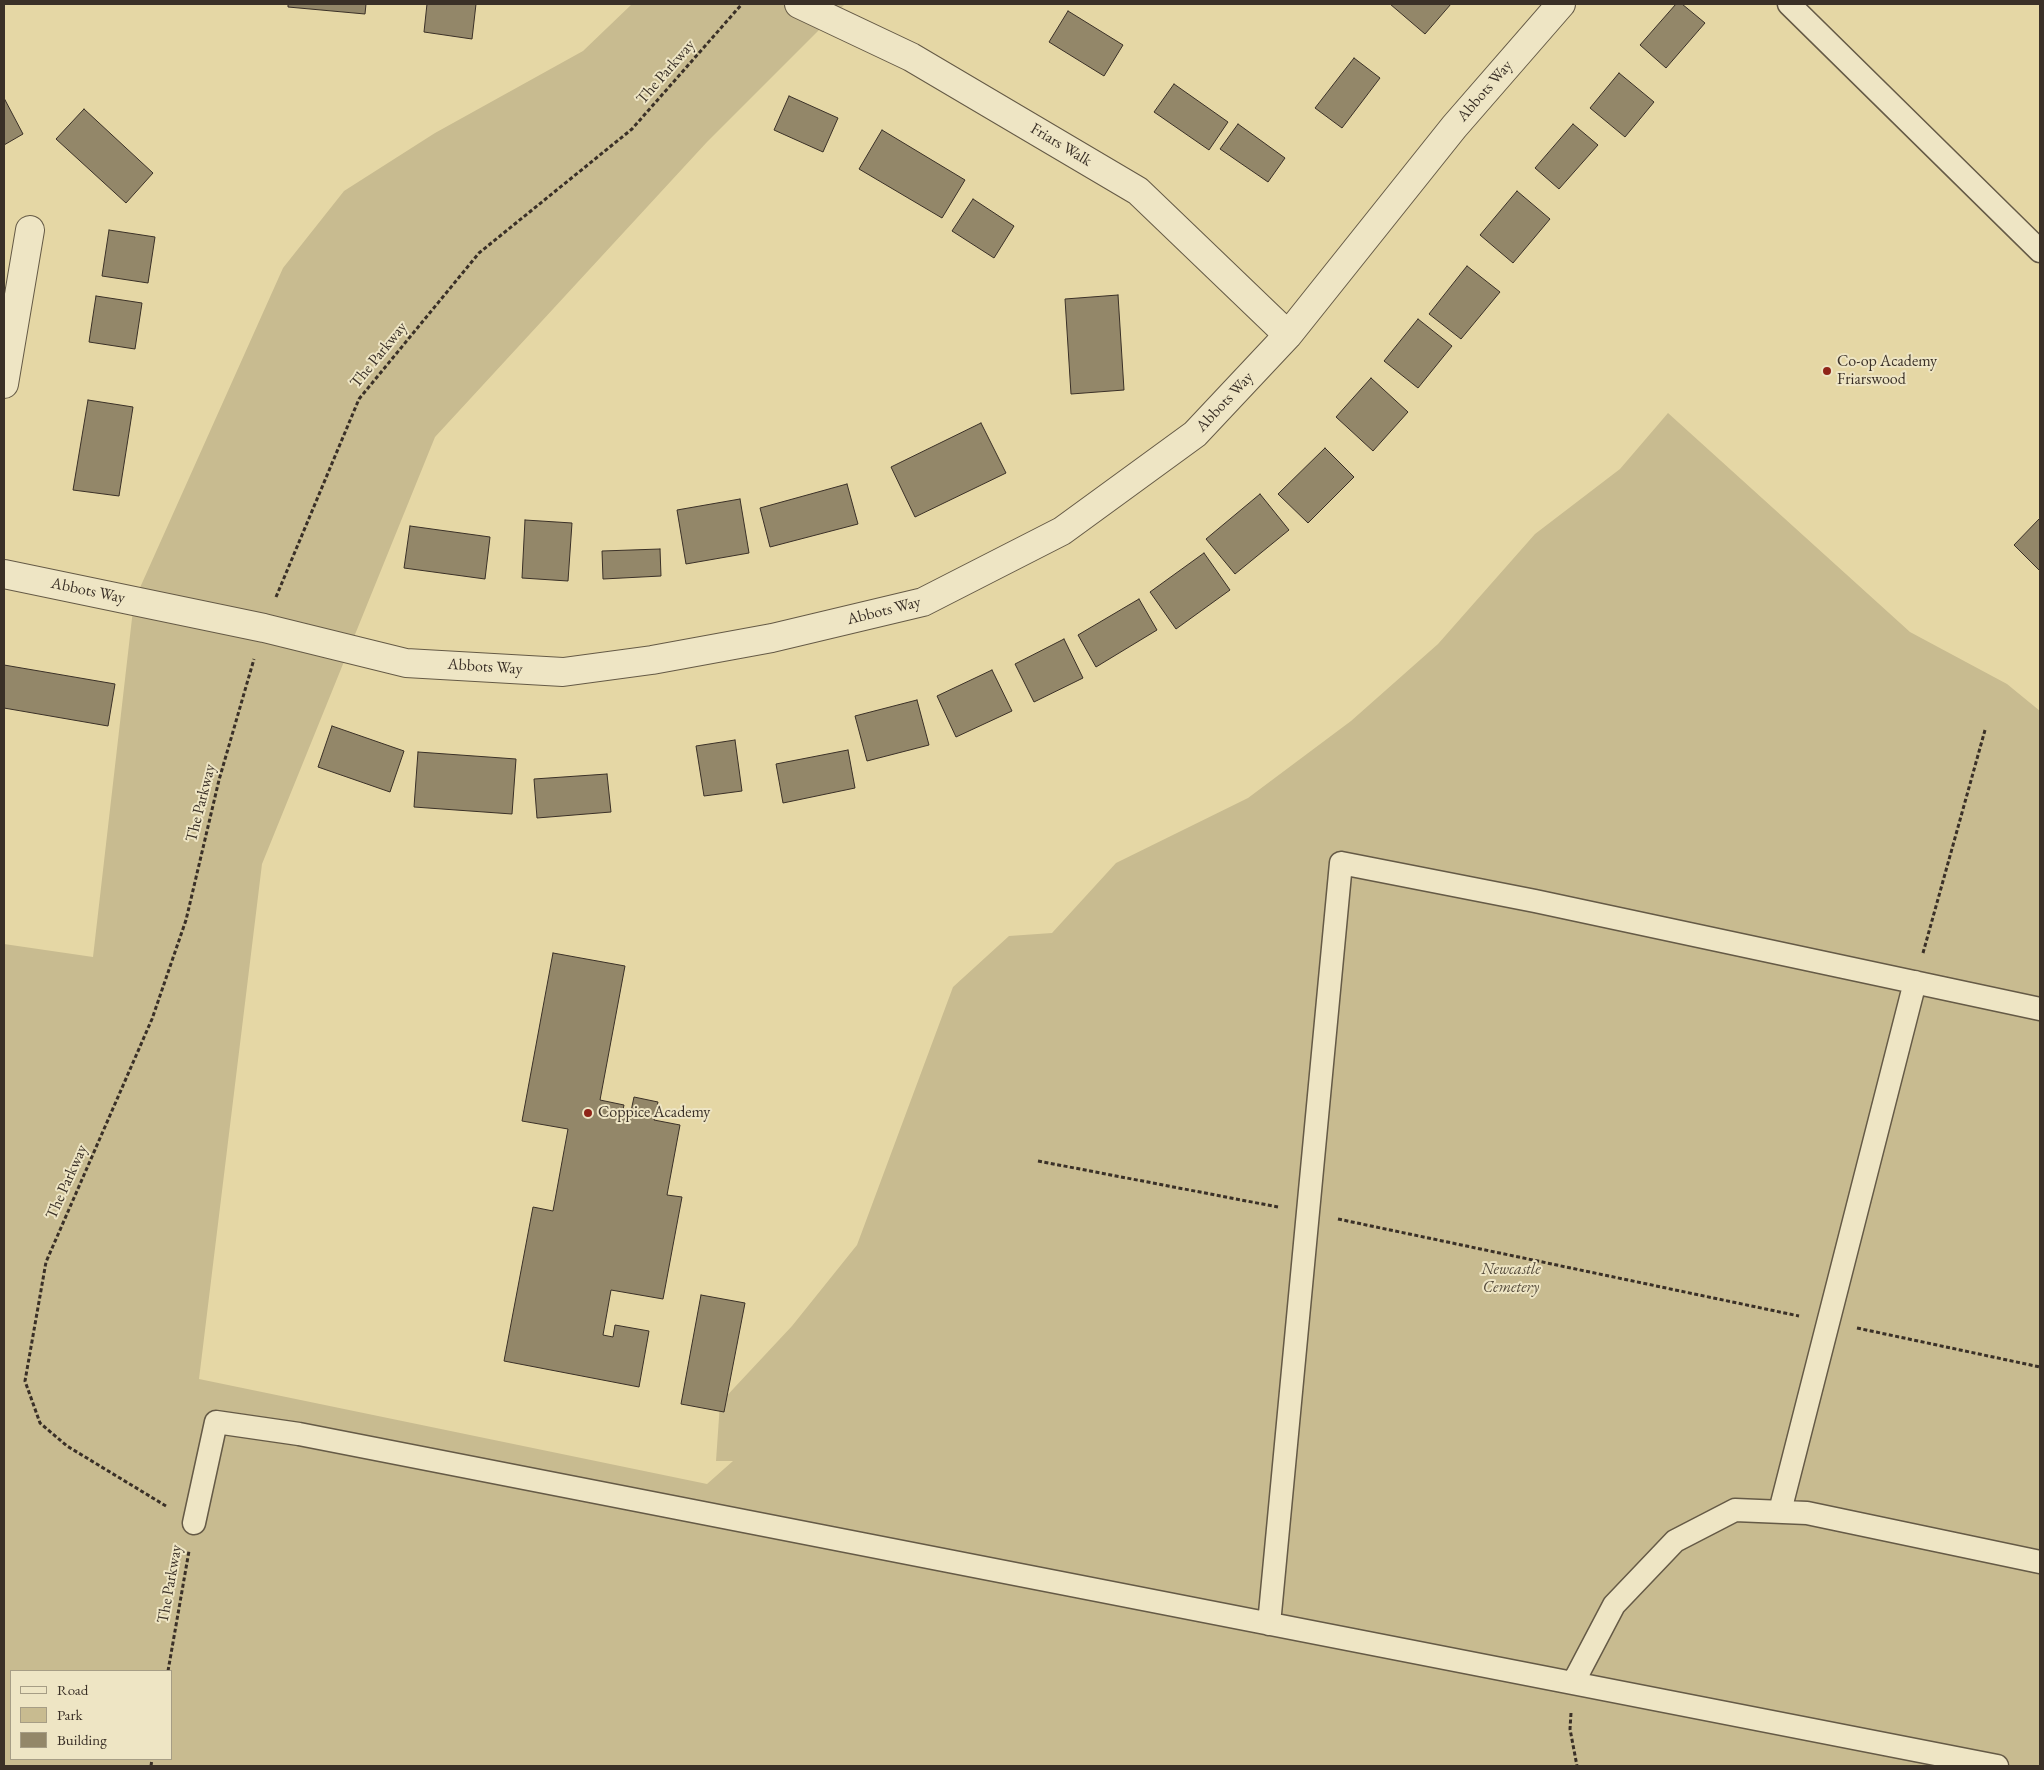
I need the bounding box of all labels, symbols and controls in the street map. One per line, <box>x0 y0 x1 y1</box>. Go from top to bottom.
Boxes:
street label: The Parkway <box>633 36 699 108</box>
street label: Abbots Way <box>1453 56 1517 126</box>
street label: Friars Walk <box>1027 119 1095 171</box>
street label: The Parkway <box>346 318 412 392</box>
place label: Co-op Academy Friarswood <box>1837 352 1937 390</box>
marker: Co-op Academy Friarswood <box>1821 365 1833 377</box>
street label: Abbots Way <box>1192 368 1258 436</box>
street label: Abbots Way <box>49 574 127 608</box>
street label: Abbots Way <box>845 593 923 629</box>
street label: Abbots Way <box>447 655 523 679</box>
street label: The Parkway <box>182 762 220 844</box>
place label: Coppice Academy <box>598 1103 710 1123</box>
marker: Coppice Academy <box>582 1107 594 1119</box>
street label: The Parkway <box>42 1142 92 1222</box>
park label: Newcastle Cemetery <box>1481 1260 1541 1298</box>
street label: The Parkway <box>154 1543 186 1625</box>
legend <box>10 1670 172 1760</box>
text: Road <box>57 1680 88 1699</box>
text: Park <box>57 1705 83 1724</box>
text: Building <box>57 1730 107 1749</box>

